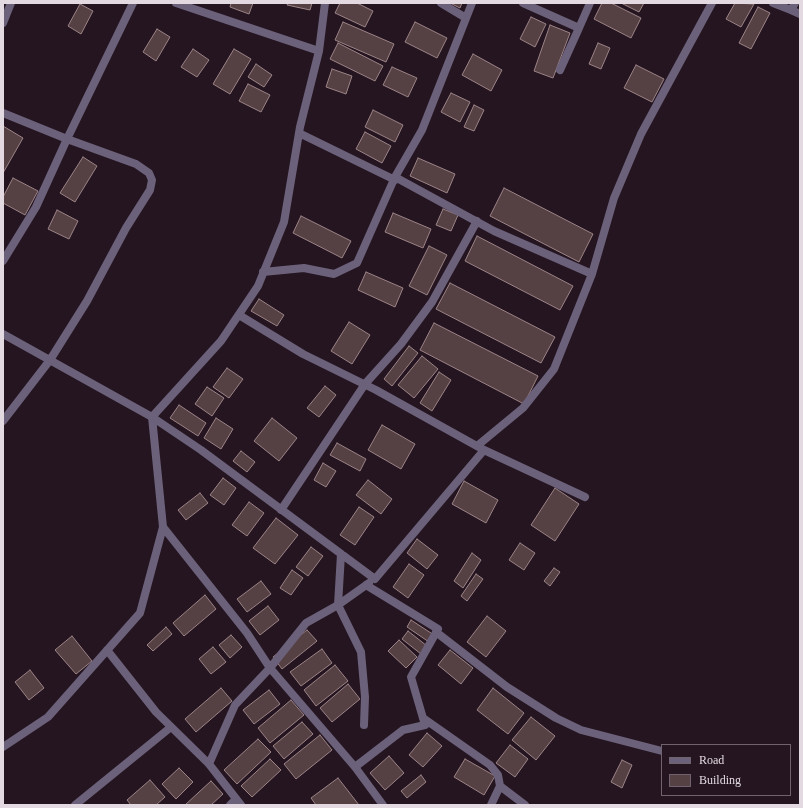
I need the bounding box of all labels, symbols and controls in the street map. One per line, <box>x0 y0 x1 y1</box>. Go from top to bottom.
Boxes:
legend <box>661 744 791 796</box>
text: Road <box>699 753 724 767</box>
text: Building <box>699 773 741 787</box>

